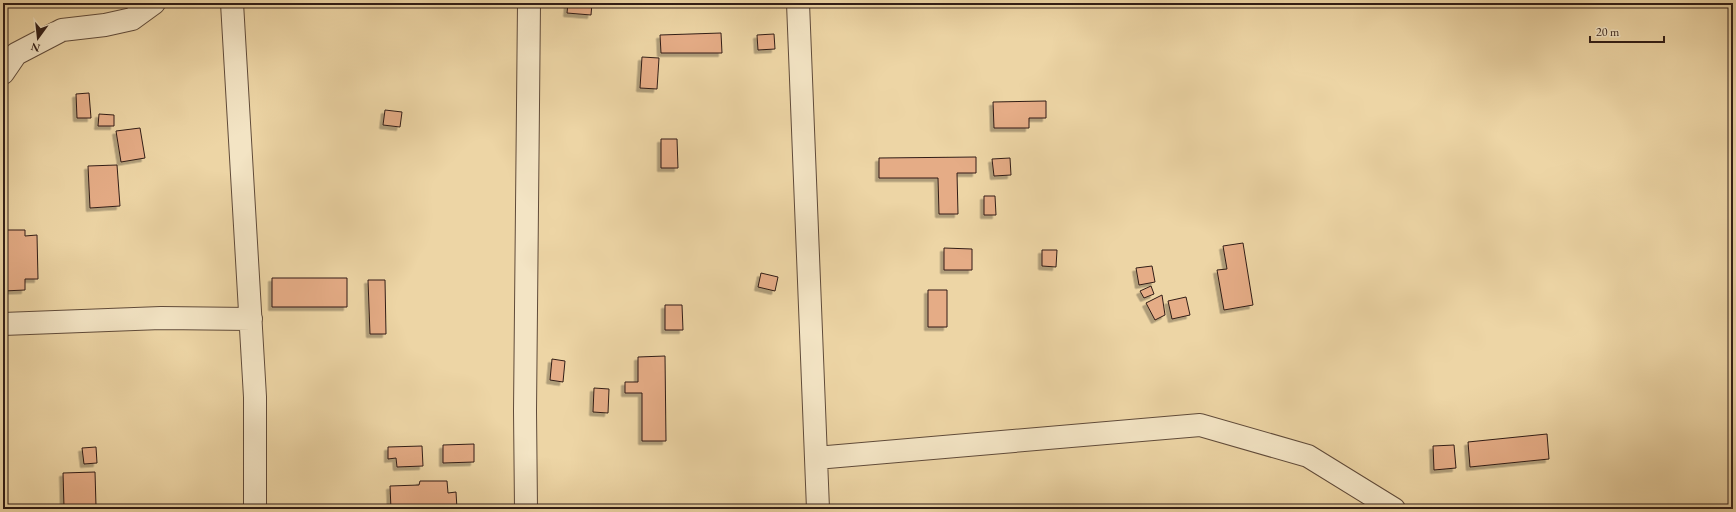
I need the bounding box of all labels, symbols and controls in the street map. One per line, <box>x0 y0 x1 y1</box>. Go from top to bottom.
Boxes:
north arrow <box>18 18 58 58</box>
scale bar <box>1590 18 1664 44</box>
text: 20 m <box>1596 24 1620 40</box>
text: N <box>29 40 42 56</box>

